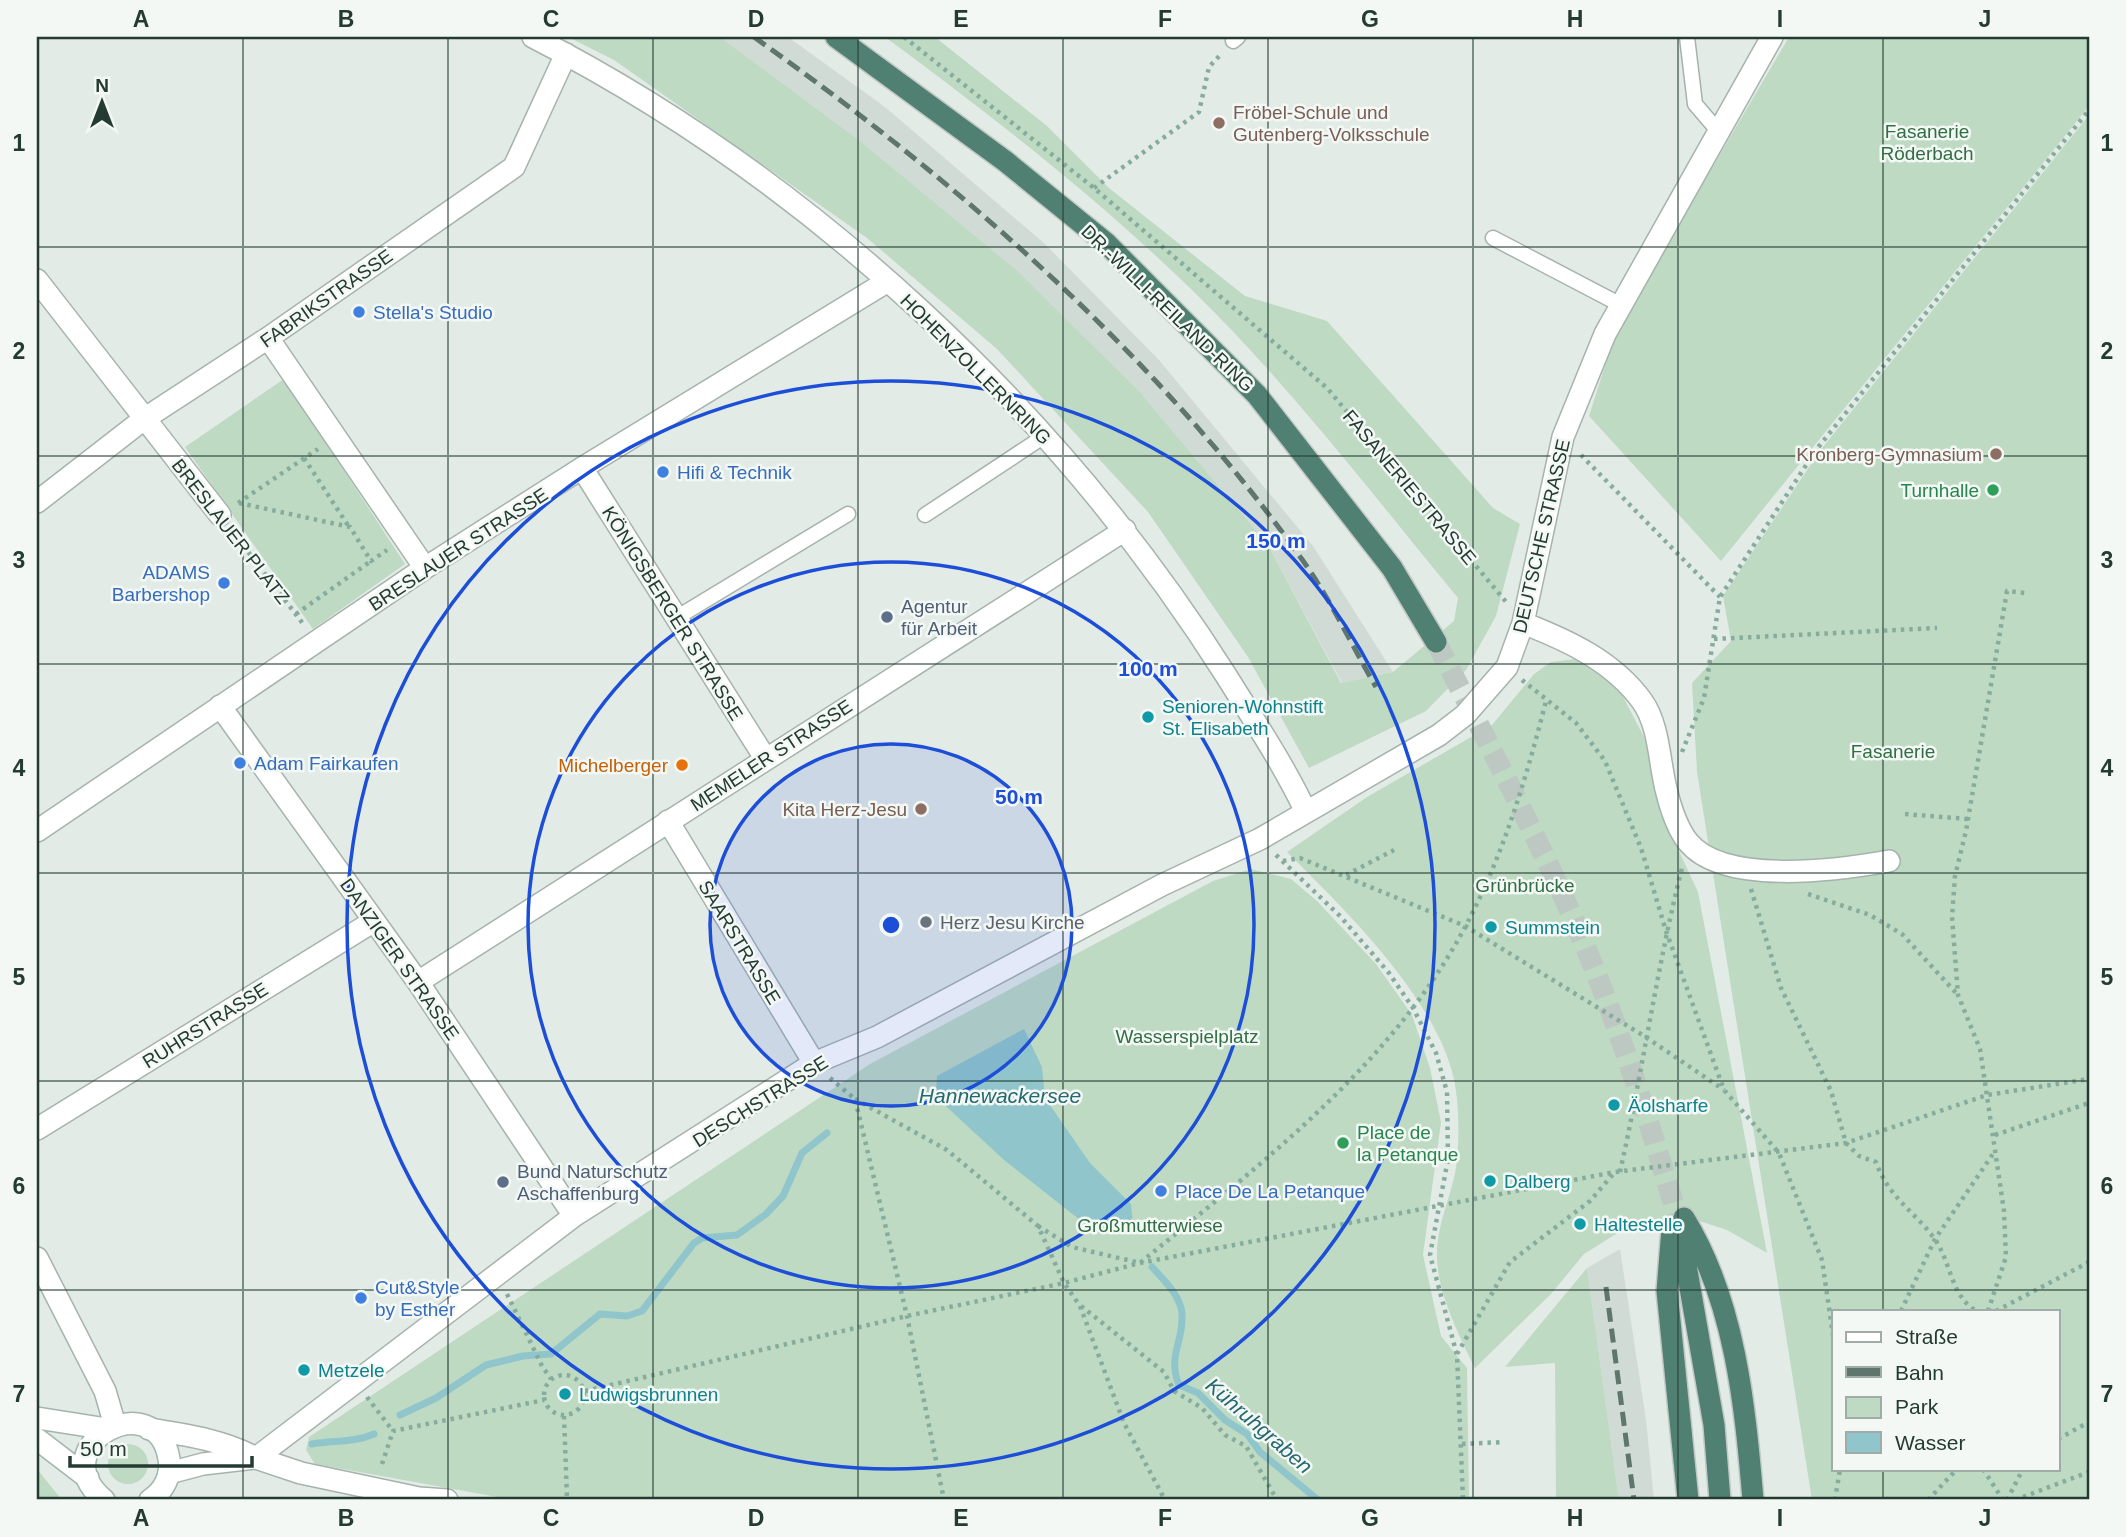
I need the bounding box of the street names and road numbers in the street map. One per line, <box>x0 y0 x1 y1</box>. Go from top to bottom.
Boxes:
street label: DR.-WILLI-REILAND-RING <box>1077 221 1258 396</box>
street label: FABRIKSTRASSE <box>256 245 396 352</box>
street label: HOHENZOLLERNRING <box>896 290 1055 449</box>
street label: FASANERIESTRASSE <box>1339 406 1480 569</box>
street label: DEUTSCHE STRASSE <box>1509 437 1574 635</box>
street label: BRESLAUER PLATZ <box>168 455 294 608</box>
street label: BRESLAUER STRASSE <box>365 484 552 615</box>
street label: KÖNIGSBERGER STRASSE <box>598 502 747 724</box>
street label: MEMELER STRASSE <box>687 695 856 815</box>
street label: DANZIGER STRASSE <box>336 875 463 1044</box>
street label: SAARSTRASSE <box>694 877 785 1008</box>
street label: RUHRSTRASSE <box>139 978 272 1072</box>
street label: DESCHSTRASSE <box>689 1051 832 1151</box>

